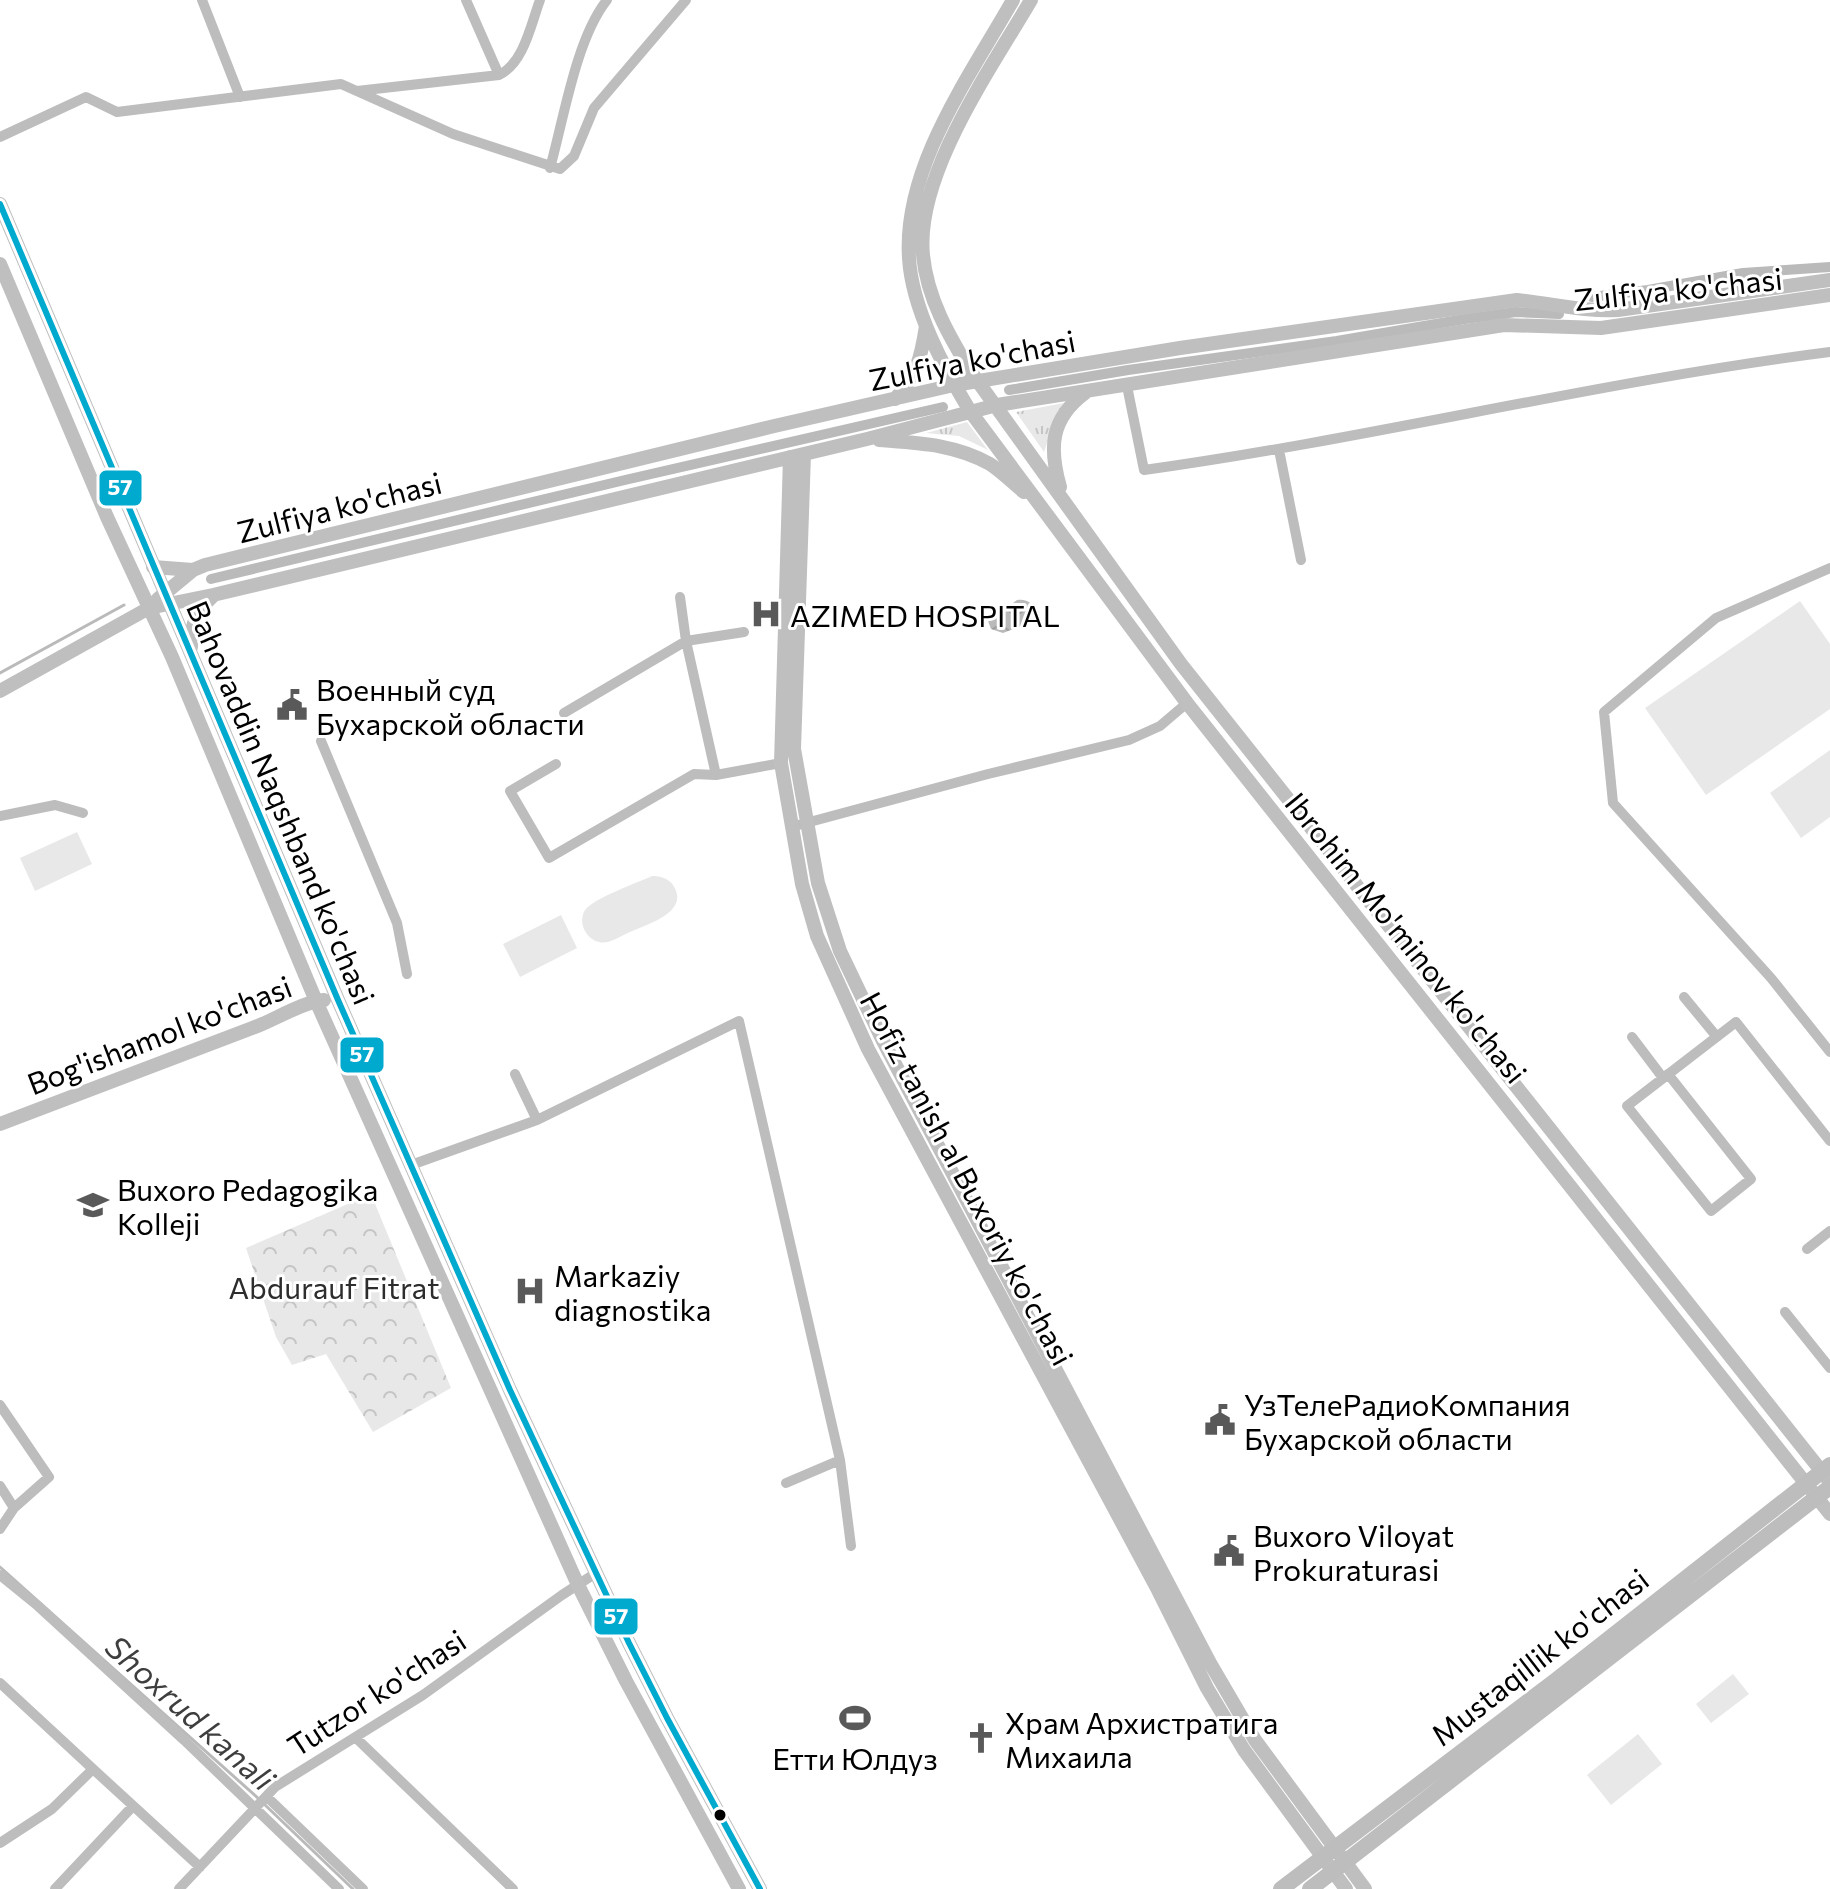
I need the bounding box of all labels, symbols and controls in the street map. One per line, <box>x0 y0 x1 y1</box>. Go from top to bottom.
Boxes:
street label: Zulfiya ko'chasi <box>1572 259 1784 317</box>
street label: Zulfiya ko'chasi <box>866 321 1078 397</box>
street label: Zulfiya ko'chasi <box>233 463 445 549</box>
line badge: 57 <box>98 469 143 507</box>
text: 57 <box>108 473 132 500</box>
street label: Bahovaddin Naqshband ko'chasi <box>180 595 384 1009</box>
place label: AZIMED HOSPITAL <box>790 596 1060 633</box>
hospital icon: AZIMED HOSPITAL <box>749 597 783 631</box>
place label: Военный суд Бухарской области <box>316 670 585 741</box>
public building icon: Военный суд Бухарской области <box>275 688 309 722</box>
street label: Ibrohim Mo'minov ko'chasi <box>1278 784 1536 1090</box>
street label: Bog'ishamol ko'chasi <box>22 967 296 1101</box>
street label: Hofiz tanish al Buxoriy ko'chasi <box>854 985 1082 1371</box>
line badge: 57 <box>339 1036 385 1074</box>
text: 57 <box>350 1040 374 1067</box>
place label: Buxoro Pedagogika Kolleji <box>117 1170 378 1241</box>
school or university icon: Buxoro Pedagogika Kolleji <box>76 1188 110 1222</box>
place label: Markaziy diagnostika <box>554 1256 711 1327</box>
park label: Abdurauf Fitrat <box>228 1268 440 1305</box>
hospital icon: Markaziy diagnostika <box>513 1274 547 1308</box>
place label: УзТелеРадиоКомпания Бухарской области <box>1244 1385 1571 1456</box>
public building icon: УзТелеРадиоКомпания Бухарской области <box>1203 1403 1237 1437</box>
place label: Buxoro Viloyat Prokuraturasi <box>1253 1516 1454 1587</box>
public building icon: Buxoro Viloyat Prokuraturasi <box>1212 1534 1246 1568</box>
street label: Mustaqillik ko'chasi <box>1423 1560 1655 1752</box>
line badge: 57 <box>593 1597 639 1636</box>
text: 57 <box>604 1602 628 1629</box>
street label: Tutzor ko'chasi <box>280 1621 472 1763</box>
water label: Shoxrud kanali <box>98 1626 285 1799</box>
sports icon: Етти Юлдуз <box>838 1701 872 1735</box>
place label: Храм Архистратига Михаила <box>1005 1703 1278 1774</box>
church icon: Храм Архистратига Михаила <box>964 1721 998 1755</box>
place label: Етти Юлдуз <box>772 1739 938 1776</box>
unlabelled marker <box>712 1807 728 1823</box>

